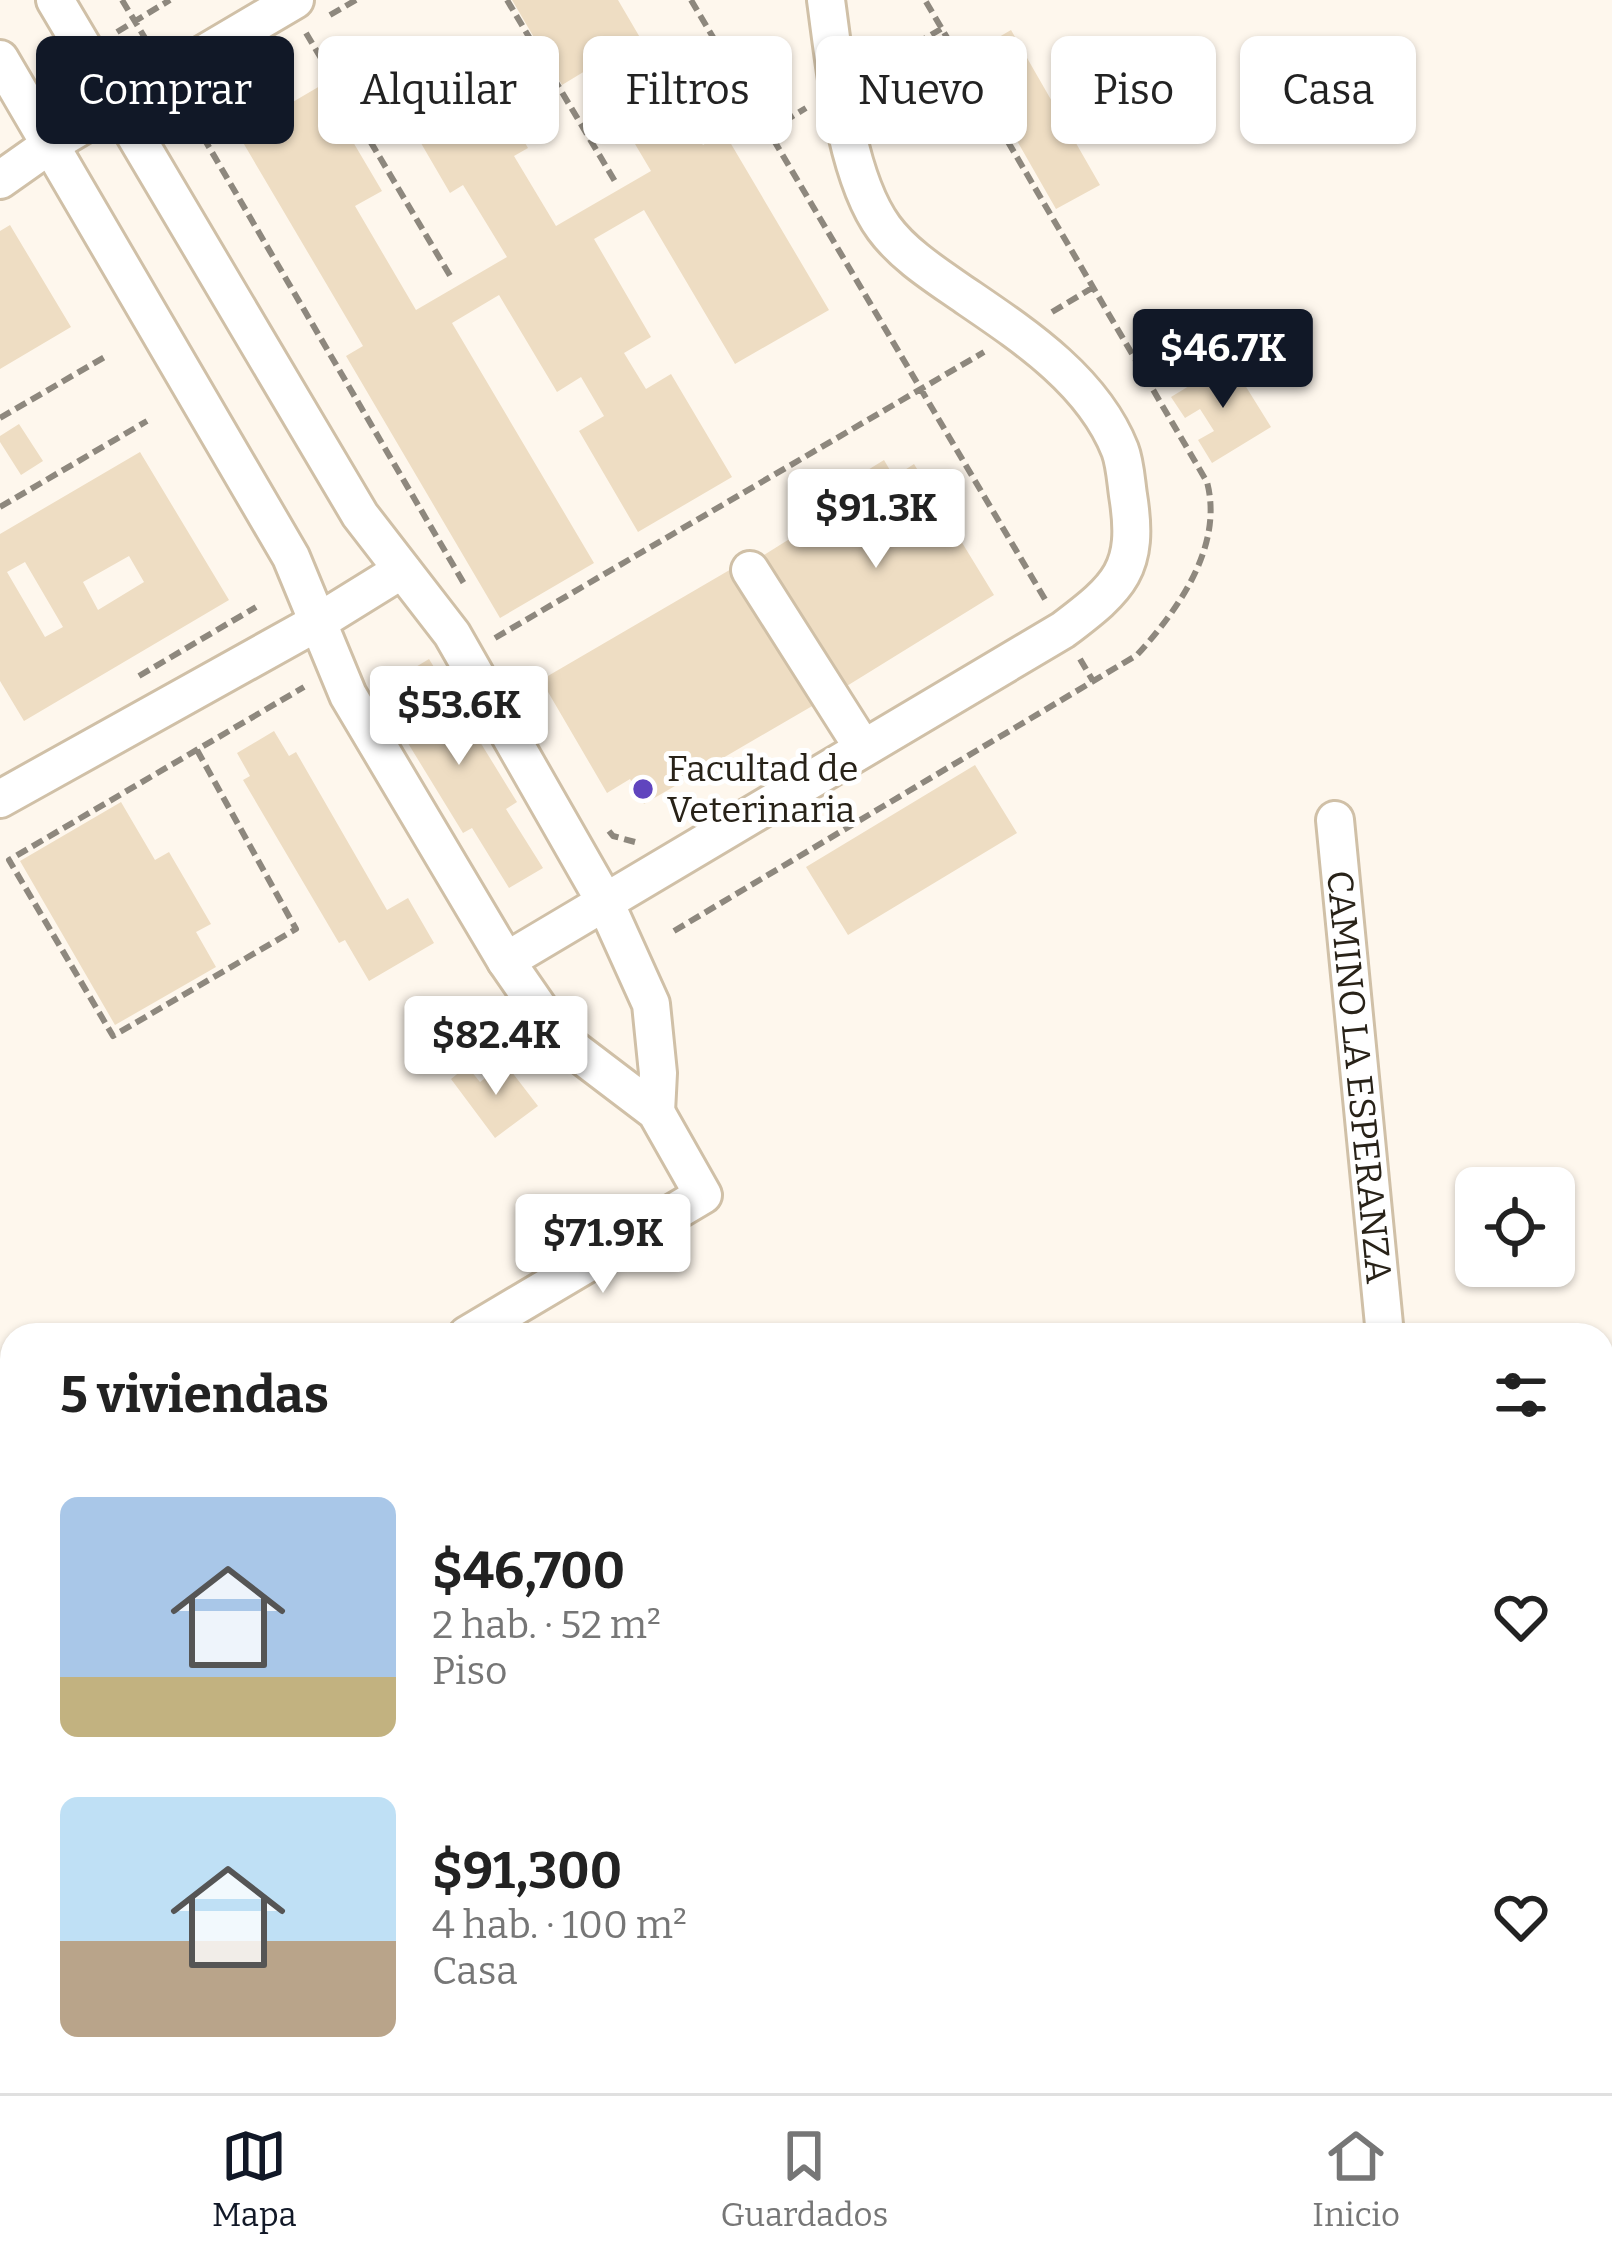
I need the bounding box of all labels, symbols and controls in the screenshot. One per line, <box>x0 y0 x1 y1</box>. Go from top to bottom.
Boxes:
chip: Comprar <box>36 36 294 144</box>
chip: Alquilar <box>318 36 559 144</box>
chip: Filtros <box>583 36 792 144</box>
chip: Nuevo <box>816 36 1027 144</box>
chip: Piso <box>1051 36 1216 144</box>
chip: Casa <box>1240 36 1416 144</box>
pin: $46.7K <box>1125 309 1321 411</box>
text: $46.7K <box>1160 325 1286 371</box>
pin: $91.3K <box>778 469 974 571</box>
text: $91.3K <box>815 485 937 531</box>
pin: $53.6K <box>361 666 557 768</box>
text: $53.6K <box>397 682 521 728</box>
place label: Facultad de Veterinaria <box>667 747 858 832</box>
marker: Facultad de Veterinaria <box>630 776 656 802</box>
street label: CAMINO LA ESPERANZA <box>1317 868 1401 1286</box>
pin: $82.4K <box>398 996 594 1098</box>
text: $82.4K <box>431 1012 561 1058</box>
map controls <box>1455 1167 1575 1287</box>
button: locate <box>1455 1167 1575 1287</box>
pin: $71.9K <box>505 1194 701 1296</box>
text: $71.9K <box>542 1210 664 1256</box>
icon: filters <box>1488 1362 1554 1428</box>
text: 5 viviendas <box>60 1364 329 1426</box>
text: $46,700 <box>432 1540 625 1602</box>
icon: home <box>156 1545 300 1689</box>
icon: heart <box>1488 1584 1554 1650</box>
text: 2 hab. · 52 m² <box>432 1602 661 1648</box>
text: Piso <box>432 1648 508 1694</box>
text: $91,300 <box>432 1840 622 1902</box>
icon: home <box>156 1845 300 1989</box>
icon: heart <box>1488 1884 1554 1950</box>
text: 4 hab. · 100 m² <box>432 1902 687 1948</box>
text: Casa <box>432 1948 518 1994</box>
tab: Mapa <box>212 2123 297 2235</box>
tab: Guardados <box>721 2123 888 2235</box>
tab: Inicio <box>1312 2123 1400 2235</box>

